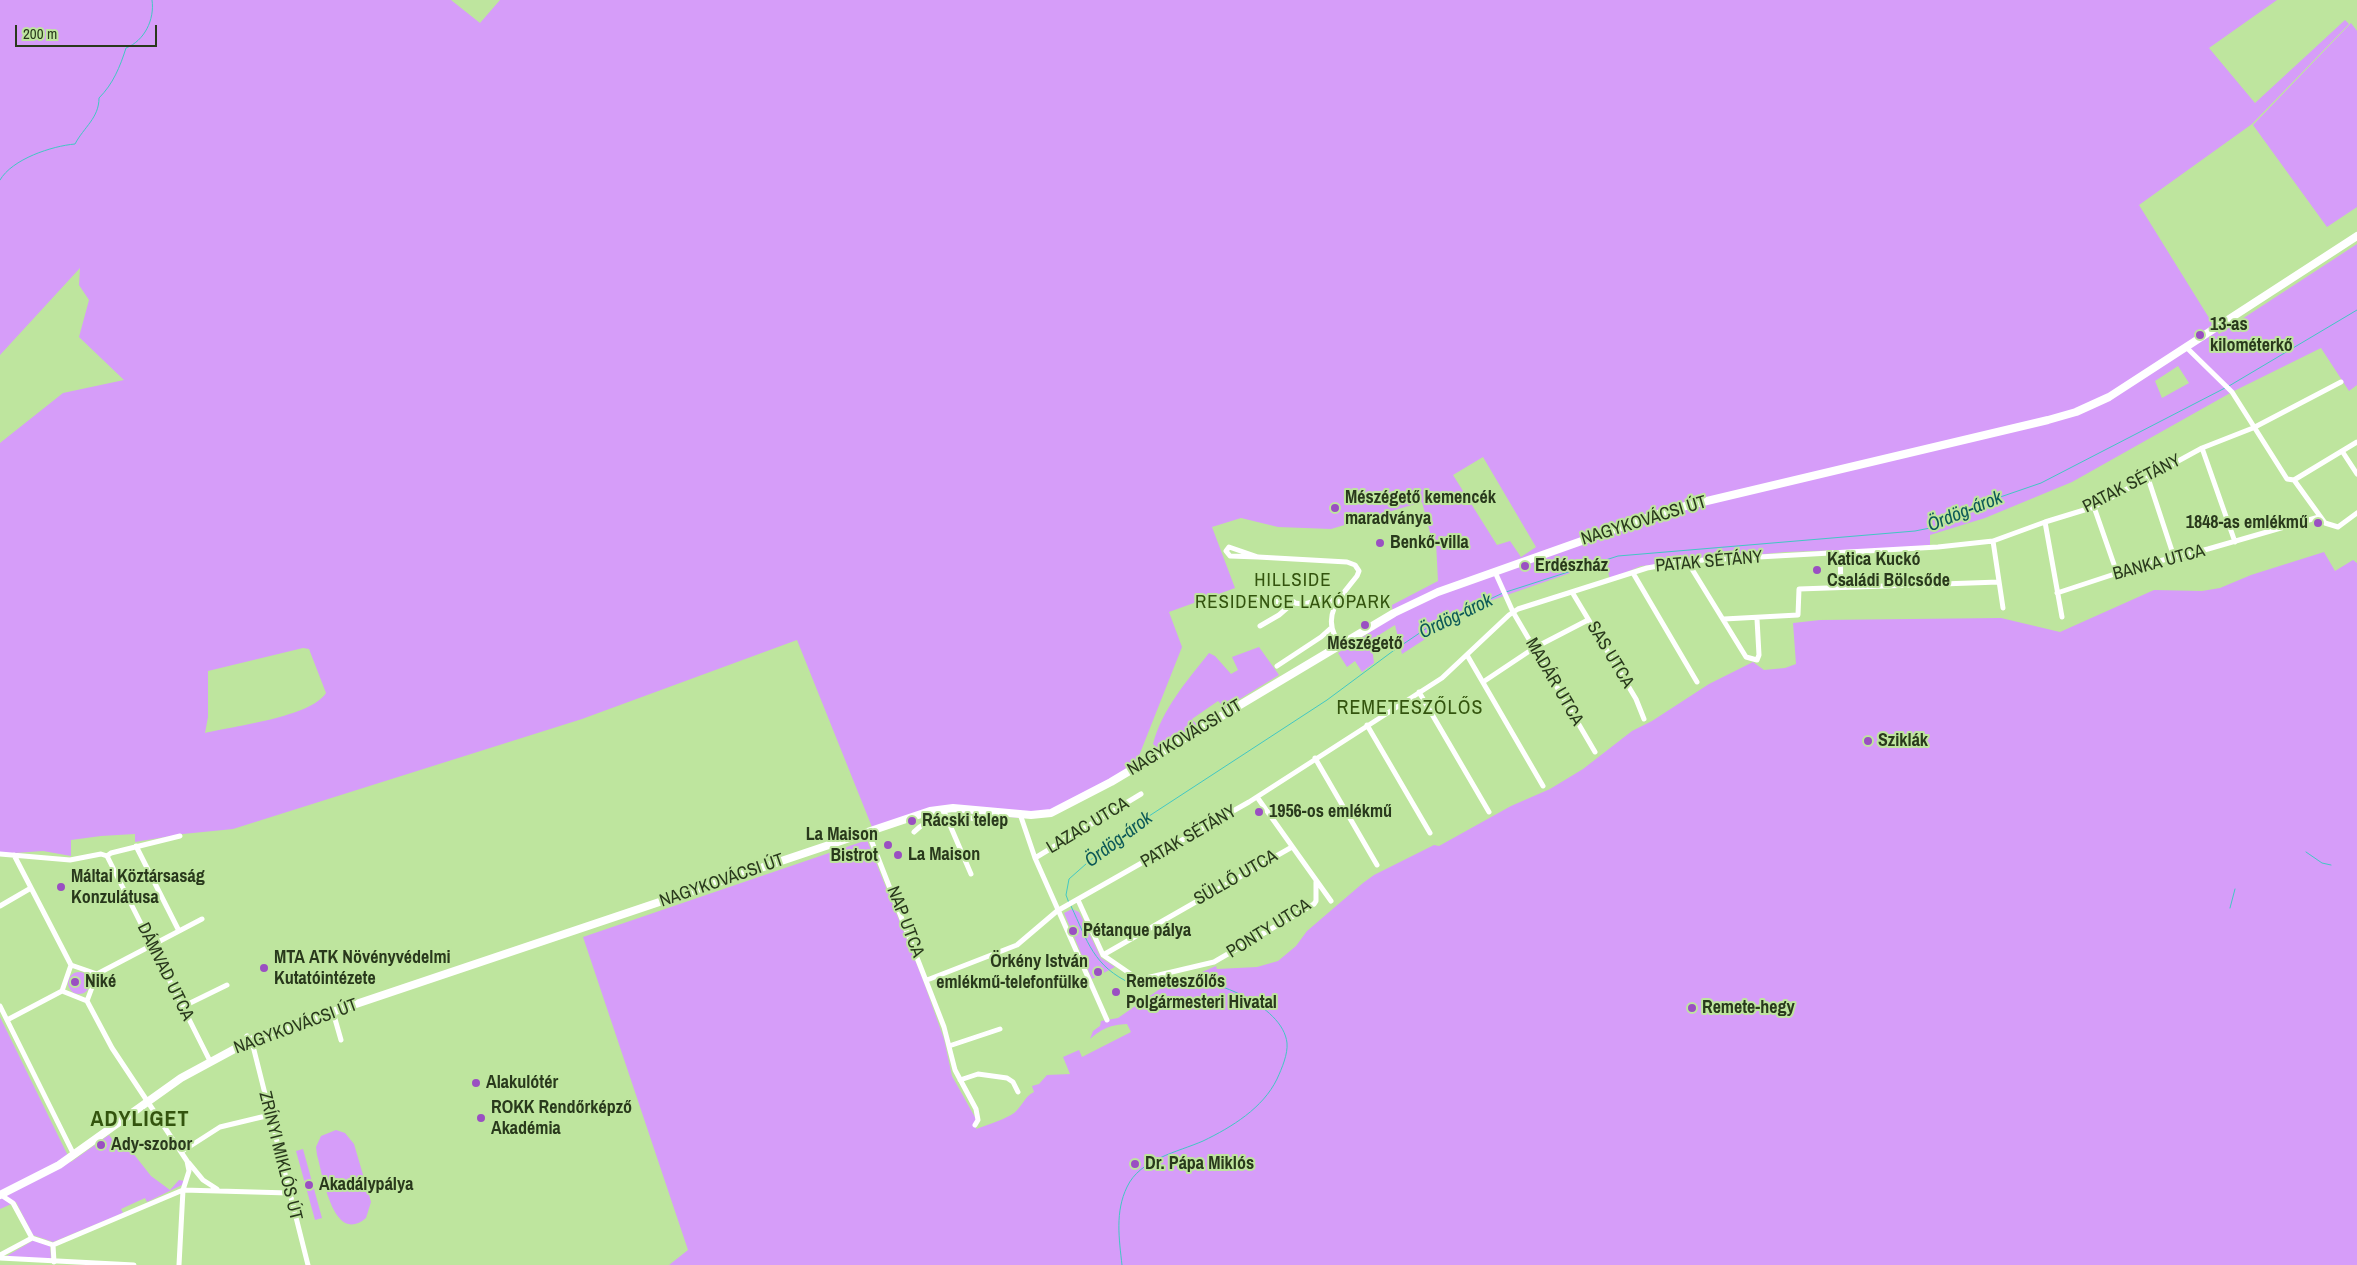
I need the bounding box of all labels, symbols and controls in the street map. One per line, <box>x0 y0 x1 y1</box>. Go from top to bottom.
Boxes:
scale bar <box>18 15 160 47</box>
text: 200 m <box>23 23 57 44</box>
place label: 13-as kilométerkő <box>2210 314 2293 356</box>
marker: 13-as kilométerkő <box>2194 329 2206 341</box>
street label: PATAK SÉTÁNY <box>2079 450 2185 518</box>
place label: Mészégető kemencék maradványa <box>1345 487 1496 530</box>
water label: Ördög-árok <box>1924 487 2006 537</box>
street label: NAGYKOVÁCSI ÚT <box>1579 492 1709 550</box>
marker: Mészégető kemencék maradványa <box>1329 502 1341 514</box>
place label: 1848-as emlékmű <box>2186 512 2308 534</box>
marker: 1848-as emlékmű <box>2312 517 2324 529</box>
place label: Benkő-villa <box>1390 532 1469 554</box>
marker: Benkő-villa <box>1374 537 1386 549</box>
street label: BANKA UTCA <box>2111 540 2207 586</box>
street label: PATAK SÉTÁNY <box>1655 547 1763 577</box>
place label: Katica Kuckó Családi Bölcsőde <box>1827 549 1950 592</box>
place label: Erdészház <box>1535 555 1608 577</box>
marker: Erdészház <box>1519 560 1531 572</box>
marker: Katica Kuckó Családi Bölcsőde <box>1811 564 1823 576</box>
district label: HILLSIDE RESIDENCE LAKÓPARK <box>1193 570 1393 614</box>
water label: Ördög-árok <box>1416 589 1496 645</box>
street label: SAS UTCA <box>1582 618 1638 692</box>
marker: Mészégető <box>1359 619 1371 631</box>
place label: Mészégető <box>1327 633 1403 655</box>
street label: MADÁR UTCA <box>1520 634 1588 730</box>
street label: NAGYKOVÁCSI ÚT <box>1124 695 1246 781</box>
district label: REMETESZŐLŐS <box>1335 697 1485 721</box>
place label: Sziklák <box>1878 730 1928 752</box>
marker: Sziklák <box>1862 735 1874 747</box>
street label: LAZAC UTCA <box>1043 793 1133 859</box>
street label: PATAK SÉTÁNY <box>1137 801 1241 873</box>
place label: 1956-os emlékmű <box>1269 801 1392 823</box>
marker: 1956-os emlékmű <box>1253 806 1265 818</box>
water label: Ördög-árok <box>1081 807 1157 873</box>
place label: Rácski telep <box>922 810 1008 832</box>
marker: Rácski telep <box>906 815 918 827</box>
place label: La Maison Bistrot <box>806 824 878 866</box>
marker: La Maison Bistrot <box>882 839 894 851</box>
place label: La Maison <box>908 844 980 866</box>
street label: SÜLLŐ UTCA <box>1190 845 1282 911</box>
marker: La Maison <box>892 849 904 861</box>
street label: NAGYKOVÁCSI ÚT <box>657 850 787 912</box>
place label: Máltai Köztársaság Konzulátusa <box>71 866 205 909</box>
marker: Máltai Köztársaság Konzulátusa <box>55 881 67 893</box>
street label: NAP UTCA <box>882 883 928 961</box>
street label: PONTY UTCA <box>1223 895 1315 963</box>
street label: DÁMVAD UTCA <box>132 919 198 1025</box>
place label: Pétanque pálya <box>1083 920 1191 942</box>
marker: Pétanque pálya <box>1067 925 1079 937</box>
place label: MTA ATK Növényvédelmi Kutatóintézete <box>274 947 451 990</box>
place label: Örkény István emlékmű-telefonfülke <box>936 951 1088 994</box>
marker: MTA ATK Növényvédelmi Kutatóintézete <box>258 962 270 974</box>
marker: Örkény István emlékmű-telefonfülke <box>1092 966 1104 978</box>
place label: Niké <box>85 971 116 993</box>
place label: Remeteszőlős Polgármesteri Hivatal <box>1126 971 1277 1014</box>
marker: Niké <box>69 976 81 988</box>
marker: Remeteszőlős Polgármesteri Hivatal <box>1110 986 1122 998</box>
street label: NAGYKOVÁCSI ÚT <box>231 995 361 1059</box>
place label: Remete-hegy <box>1702 997 1795 1019</box>
marker: Remete-hegy <box>1686 1002 1698 1014</box>
place label: Alakulótér <box>486 1072 558 1094</box>
marker: Alakulótér <box>470 1077 482 1089</box>
street label: ZRÍNYI MIKLÓS ÚT <box>254 1089 306 1223</box>
place label: ROKK Rendőrképző Akadémia <box>491 1097 632 1140</box>
district label: ADYLIGET <box>89 1107 191 1133</box>
marker: ROKK Rendőrképző Akadémia <box>475 1112 487 1124</box>
place label: Ady-szobor <box>111 1134 192 1156</box>
marker: Ady-szobor <box>95 1139 107 1151</box>
place label: Dr. Pápa Miklós <box>1145 1153 1254 1175</box>
marker: Dr. Pápa Miklós <box>1129 1158 1141 1170</box>
place label: Akadálypálya <box>319 1174 413 1196</box>
marker: Akadálypálya <box>303 1179 315 1191</box>

